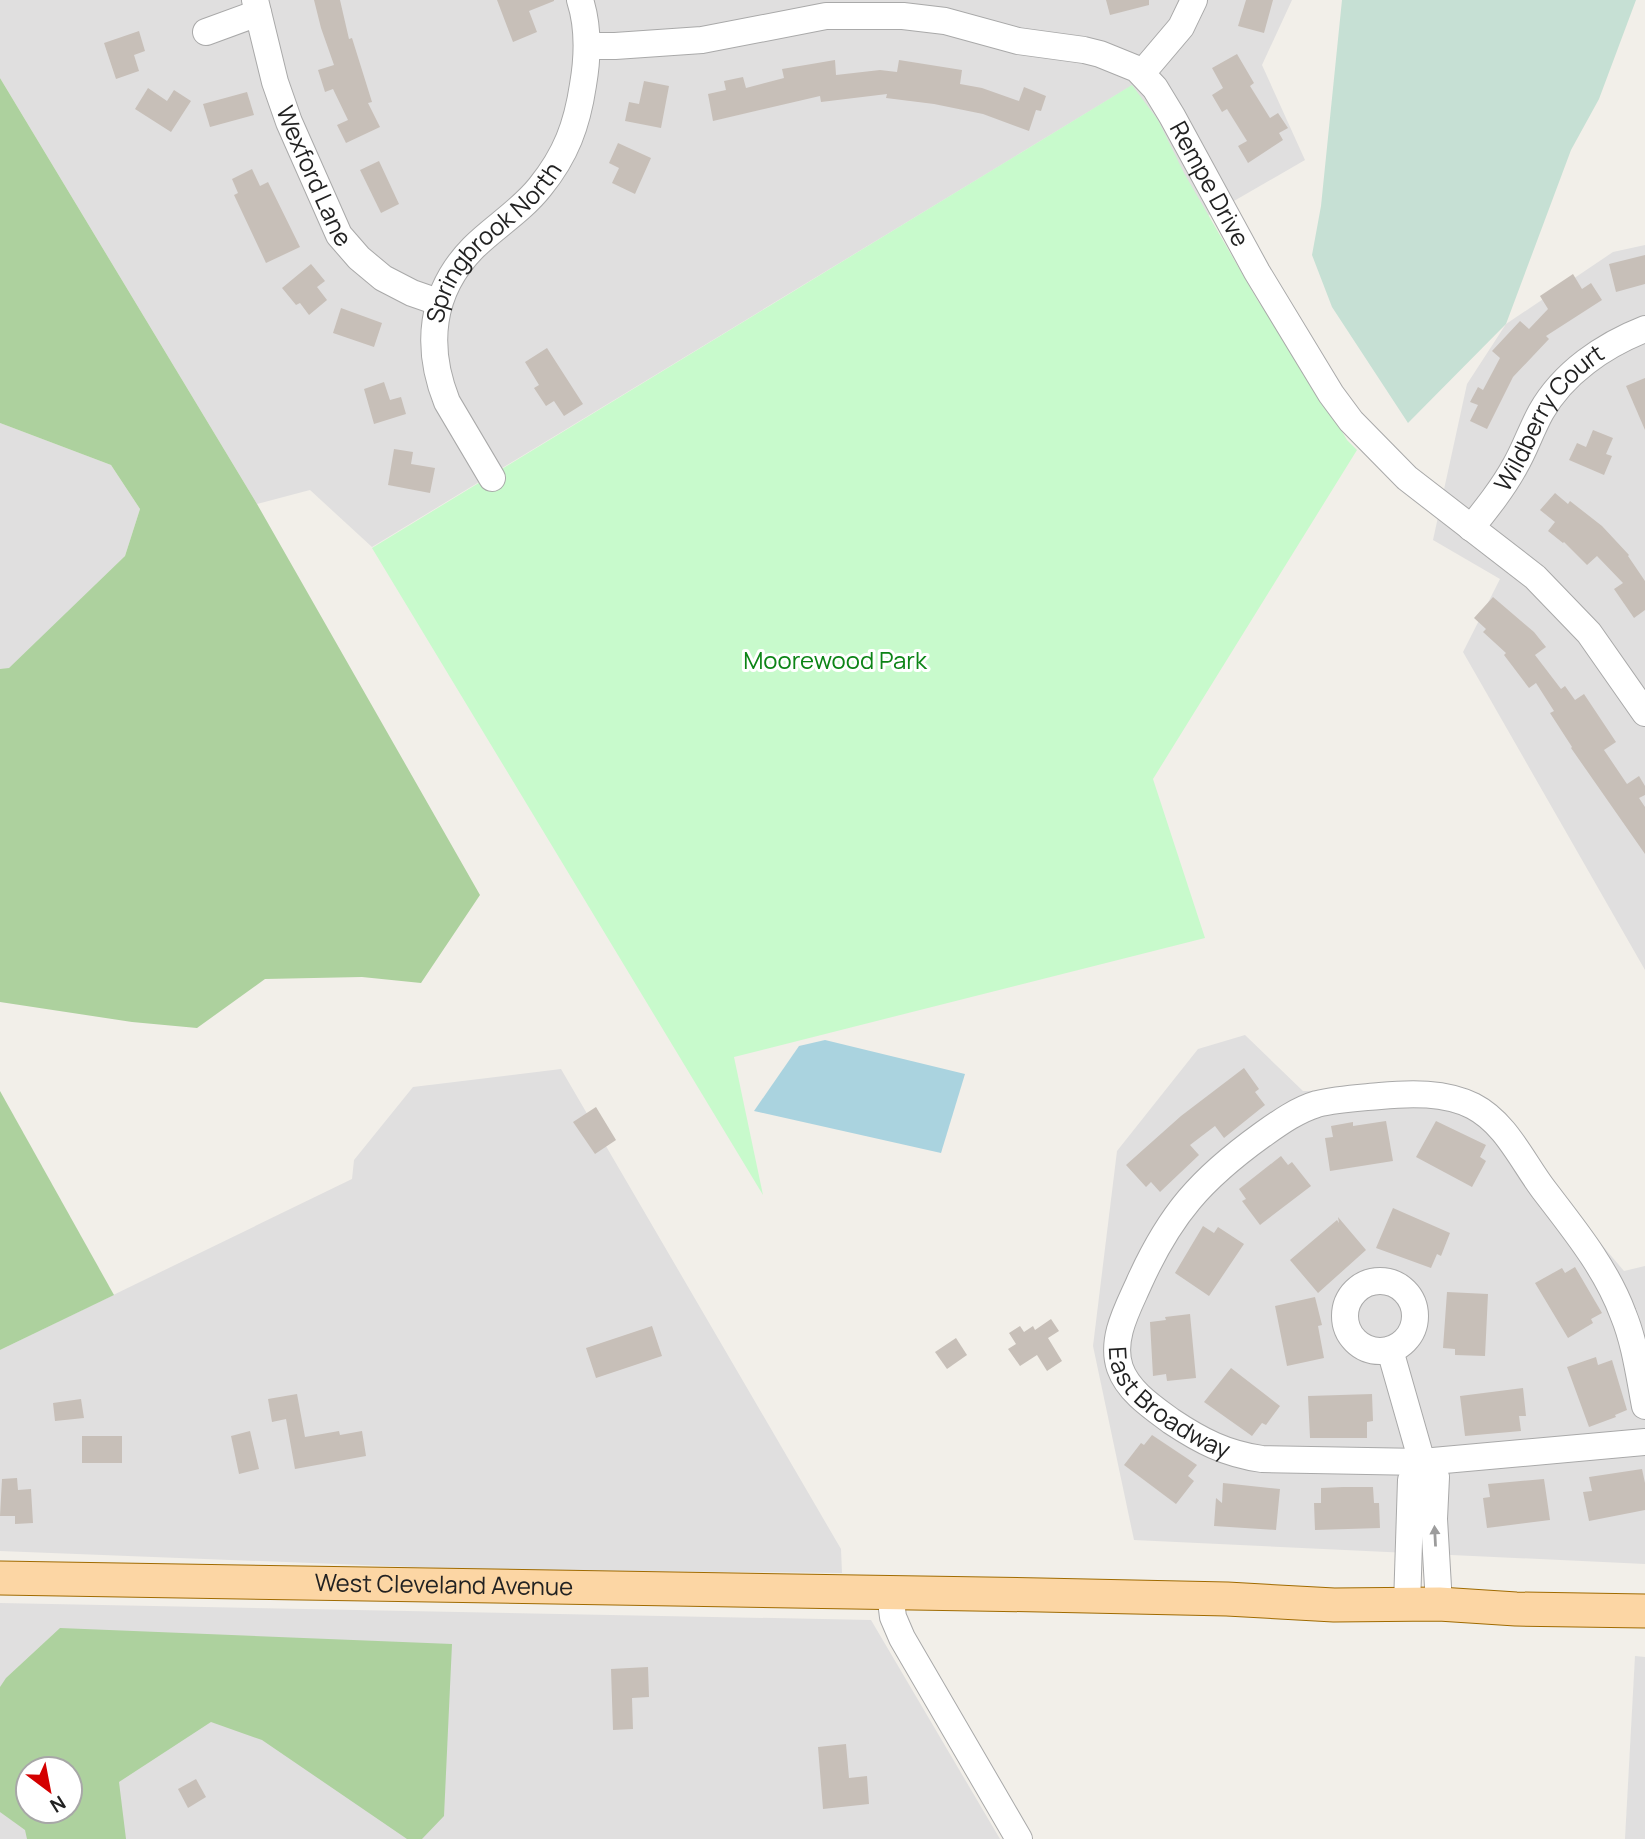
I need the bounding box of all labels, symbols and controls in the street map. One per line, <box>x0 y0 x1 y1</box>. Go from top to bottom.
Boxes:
street label: Wexford Lane <box>270 101 360 253</box>
street label: Rempe Drive <box>1163 115 1258 252</box>
street label: Springbrook North <box>418 155 568 325</box>
street label: Wildberry Court <box>1486 336 1610 497</box>
park label: Moorewood Park <box>743 643 928 676</box>
street label: East Broadway <box>1102 1346 1236 1466</box>
one-way arrow <box>1430 1525 1441 1547</box>
street label: West Cleveland Avenue <box>314 1565 574 1602</box>
north arrow <box>14 1755 84 1825</box>
text: N <box>45 1790 71 1819</box>

